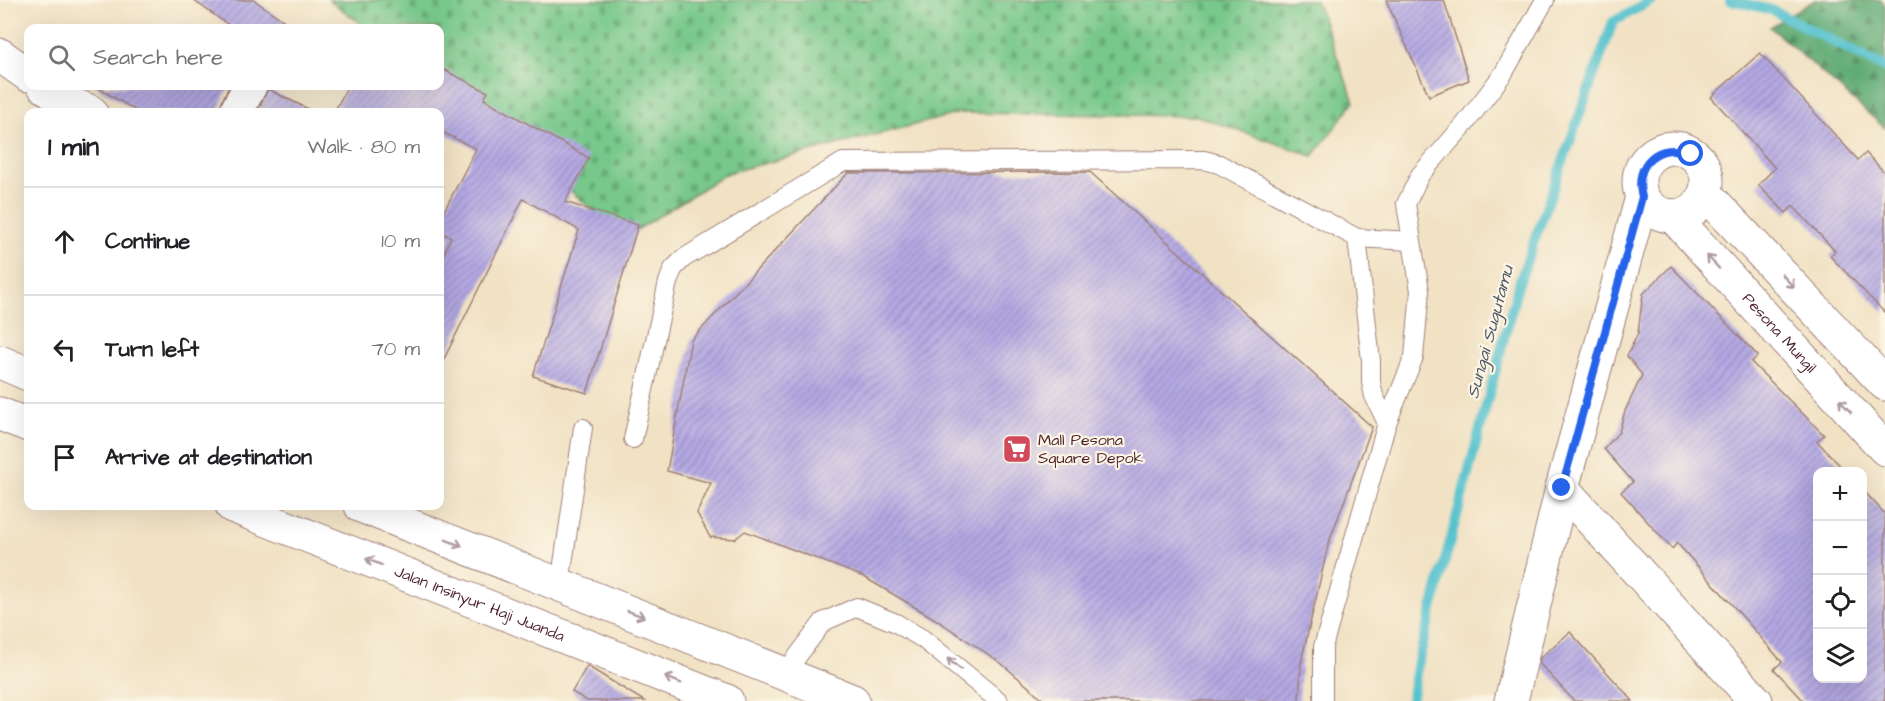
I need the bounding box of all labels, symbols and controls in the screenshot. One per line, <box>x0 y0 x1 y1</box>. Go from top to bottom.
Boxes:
search box <box>24 24 444 90</box>
icon: search <box>45 41 78 74</box>
text: Search here <box>93 42 223 73</box>
text: 1 min <box>48 129 99 165</box>
text: Walk · 80 m <box>308 133 420 161</box>
route start <box>1677 140 1703 166</box>
icon: ahead <box>48 225 81 258</box>
text: Continue <box>105 226 190 257</box>
text: 10 m <box>381 227 420 255</box>
one-way arrow <box>1706 255 1720 270</box>
water label: Sungai Sugutamu <box>1460 262 1521 402</box>
one-way arrow <box>1781 273 1795 288</box>
street label: Pesona Mungil <box>1737 288 1821 378</box>
icon: left <box>48 333 81 366</box>
text: Turn left <box>105 334 199 365</box>
text: 70 m <box>372 335 420 363</box>
one-way arrow <box>1838 398 1852 413</box>
place label: Mall Pesona Square Depok <box>1038 429 1144 469</box>
supermarket icon: Mall Pesona Square Depok <box>1001 433 1033 465</box>
icon: arrive <box>48 441 81 474</box>
text: Arrive at destination <box>105 442 312 473</box>
map controls <box>1813 467 1867 683</box>
button: + <box>1813 467 1867 521</box>
route end <box>1548 474 1574 500</box>
button: − <box>1813 521 1867 575</box>
one-way arrow <box>445 538 463 549</box>
one-way arrow <box>366 556 384 567</box>
street label: Jalan Insinyur Haji Juanda <box>391 560 568 647</box>
button: locate <box>1813 575 1867 629</box>
one-way arrow <box>626 609 645 620</box>
button: layers <box>1813 629 1867 683</box>
one-way arrow <box>946 658 962 671</box>
one-way arrow <box>664 673 683 684</box>

